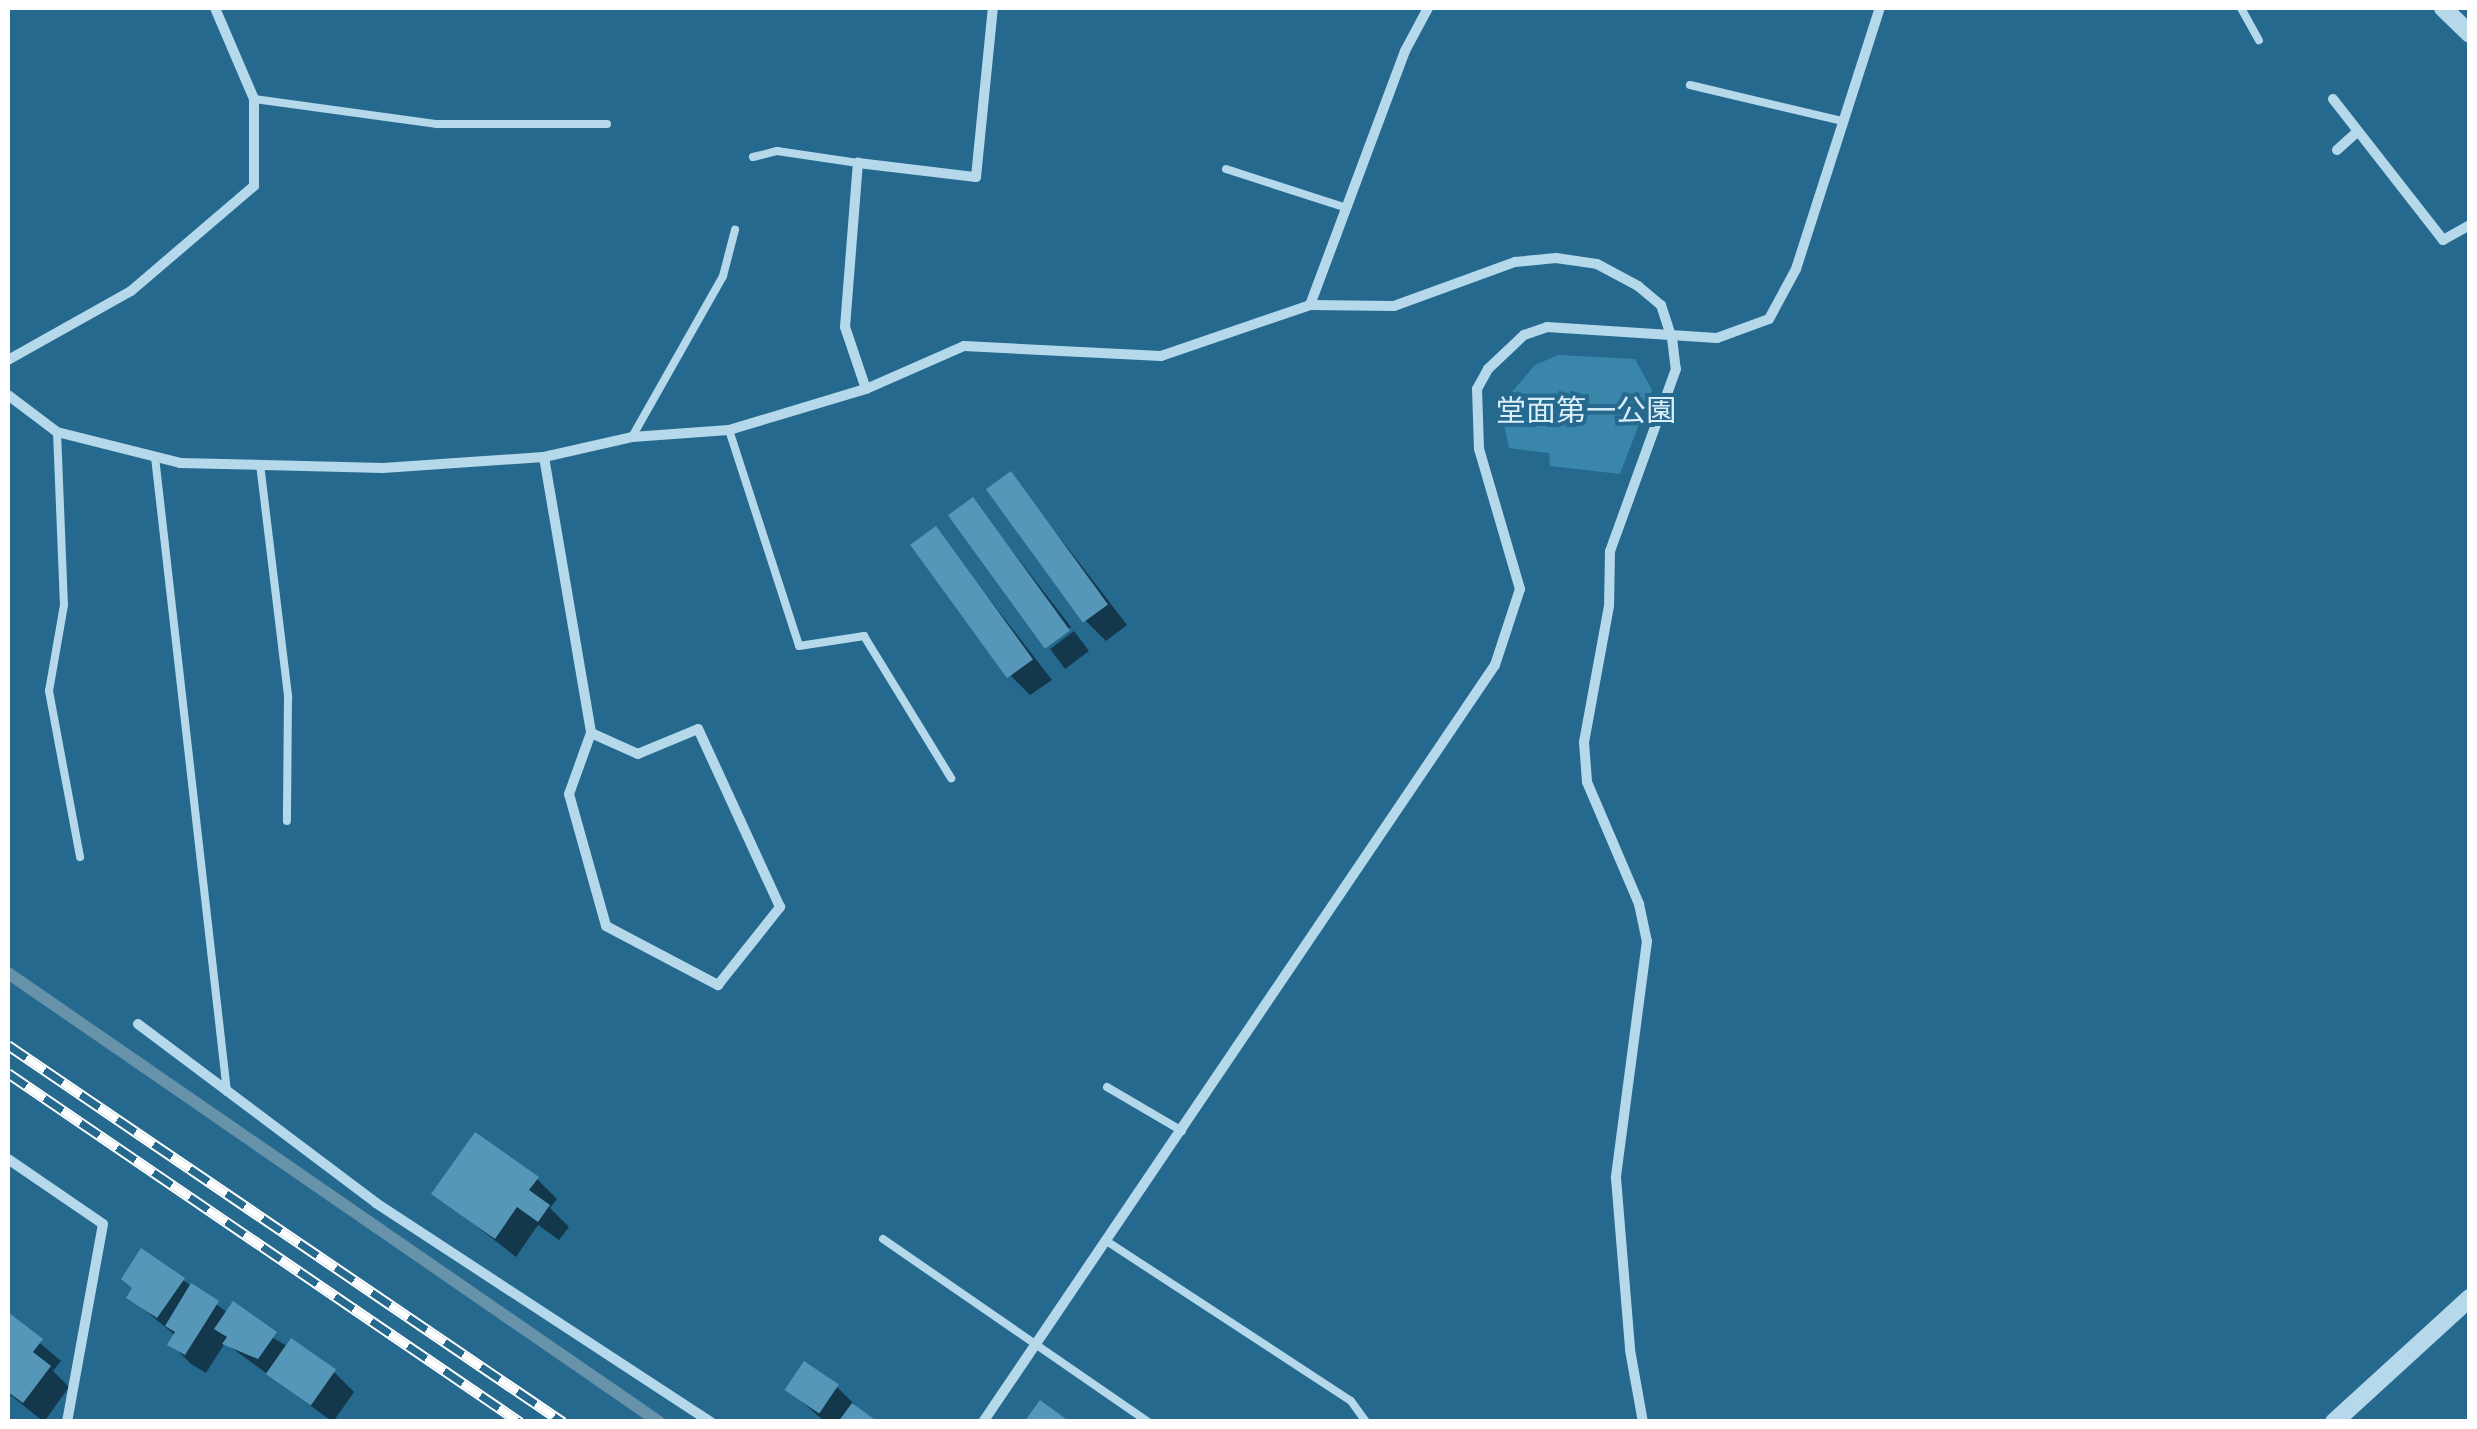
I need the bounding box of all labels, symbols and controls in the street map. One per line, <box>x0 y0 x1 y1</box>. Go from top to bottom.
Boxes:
park label: 堂面第一公園 <box>1496 393 1676 429</box>

